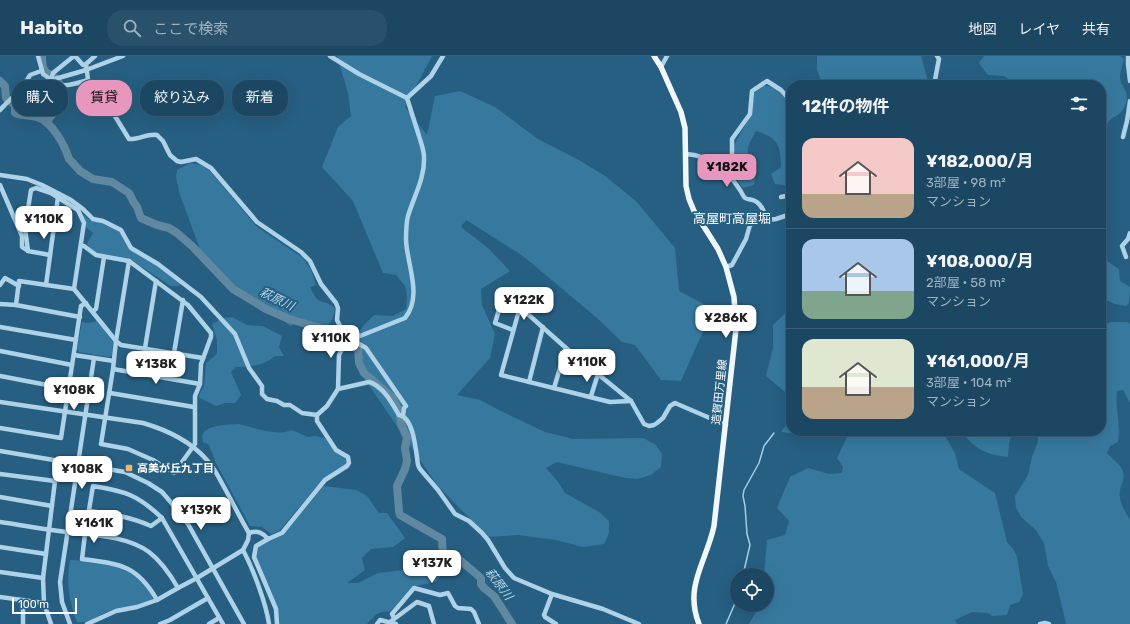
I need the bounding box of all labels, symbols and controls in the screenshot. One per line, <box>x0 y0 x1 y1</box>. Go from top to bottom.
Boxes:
search box <box>107 10 387 46</box>
text: Habito <box>20 16 83 39</box>
icon: search <box>121 17 143 39</box>
text: ここで検索 <box>153 20 228 38</box>
text: 地図 <box>968 21 996 38</box>
text: レイヤ <box>1018 21 1060 38</box>
text: 共有 <box>1082 21 1110 38</box>
chip: 購入 <box>12 80 68 116</box>
chip: 賃貸 <box>76 80 132 116</box>
chip: 絞り込み <box>140 80 224 116</box>
chip: 新着 <box>232 80 288 116</box>
icon: filters <box>1068 93 1090 115</box>
text: 12件の物件 <box>802 96 890 116</box>
text: ¥182,000/月 <box>926 151 1034 171</box>
pin: ¥182K <box>699 154 755 188</box>
icon: home <box>834 154 882 202</box>
text: ¥182K <box>706 159 748 174</box>
text: 3部屋 · 98 m² <box>926 175 1006 190</box>
text: マンション <box>926 194 991 209</box>
pin: ¥110K <box>16 206 72 240</box>
text: ¥110K <box>24 211 64 226</box>
district label: 高屋町高屋堀 <box>693 211 771 226</box>
text: ¥108,000/月 <box>926 251 1034 271</box>
icon: home <box>834 255 882 303</box>
text: 2部屋 · 58 m² <box>926 275 1005 290</box>
water label: 萩原川 <box>258 285 298 314</box>
pin: ¥122K <box>496 287 552 321</box>
text: ¥122K <box>504 292 544 307</box>
text: マンション <box>926 294 991 309</box>
pin: ¥286K <box>698 305 754 339</box>
text: ¥286K <box>704 310 748 325</box>
pin: ¥110K <box>303 325 359 359</box>
text: ¥110K <box>311 330 351 345</box>
pin: ¥110K <box>559 349 615 383</box>
pin: ¥138K <box>128 351 184 385</box>
text: ¥161,000/月 <box>926 351 1030 371</box>
text: ¥110K <box>567 354 607 369</box>
icon: home <box>834 355 882 403</box>
text: ¥138K <box>135 356 177 371</box>
street label: 造賀田万里線 <box>710 359 729 426</box>
text: 3部屋 · 104 m² <box>926 375 1012 390</box>
pin: ¥108K <box>46 377 102 411</box>
text: ¥108K <box>53 382 95 397</box>
text: マンション <box>926 394 991 409</box>
pin: ¥108K <box>54 456 110 490</box>
text: ¥108K <box>61 461 103 476</box>
place label: 高美が丘九丁目 <box>137 462 214 475</box>
marker: 高美が丘九丁目 <box>124 463 134 473</box>
pin: ¥139K <box>173 497 229 531</box>
text: ¥139K <box>181 502 221 517</box>
pin: ¥161K <box>66 510 122 544</box>
text: ¥161K <box>75 515 113 530</box>
pin: ¥137K <box>404 550 460 584</box>
text: ¥137K <box>412 555 452 570</box>
water label: 萩原川 <box>483 565 517 604</box>
map controls <box>730 568 774 612</box>
button: locate <box>730 568 774 612</box>
scale bar <box>12 596 77 615</box>
text: 100 m <box>18 598 49 611</box>

